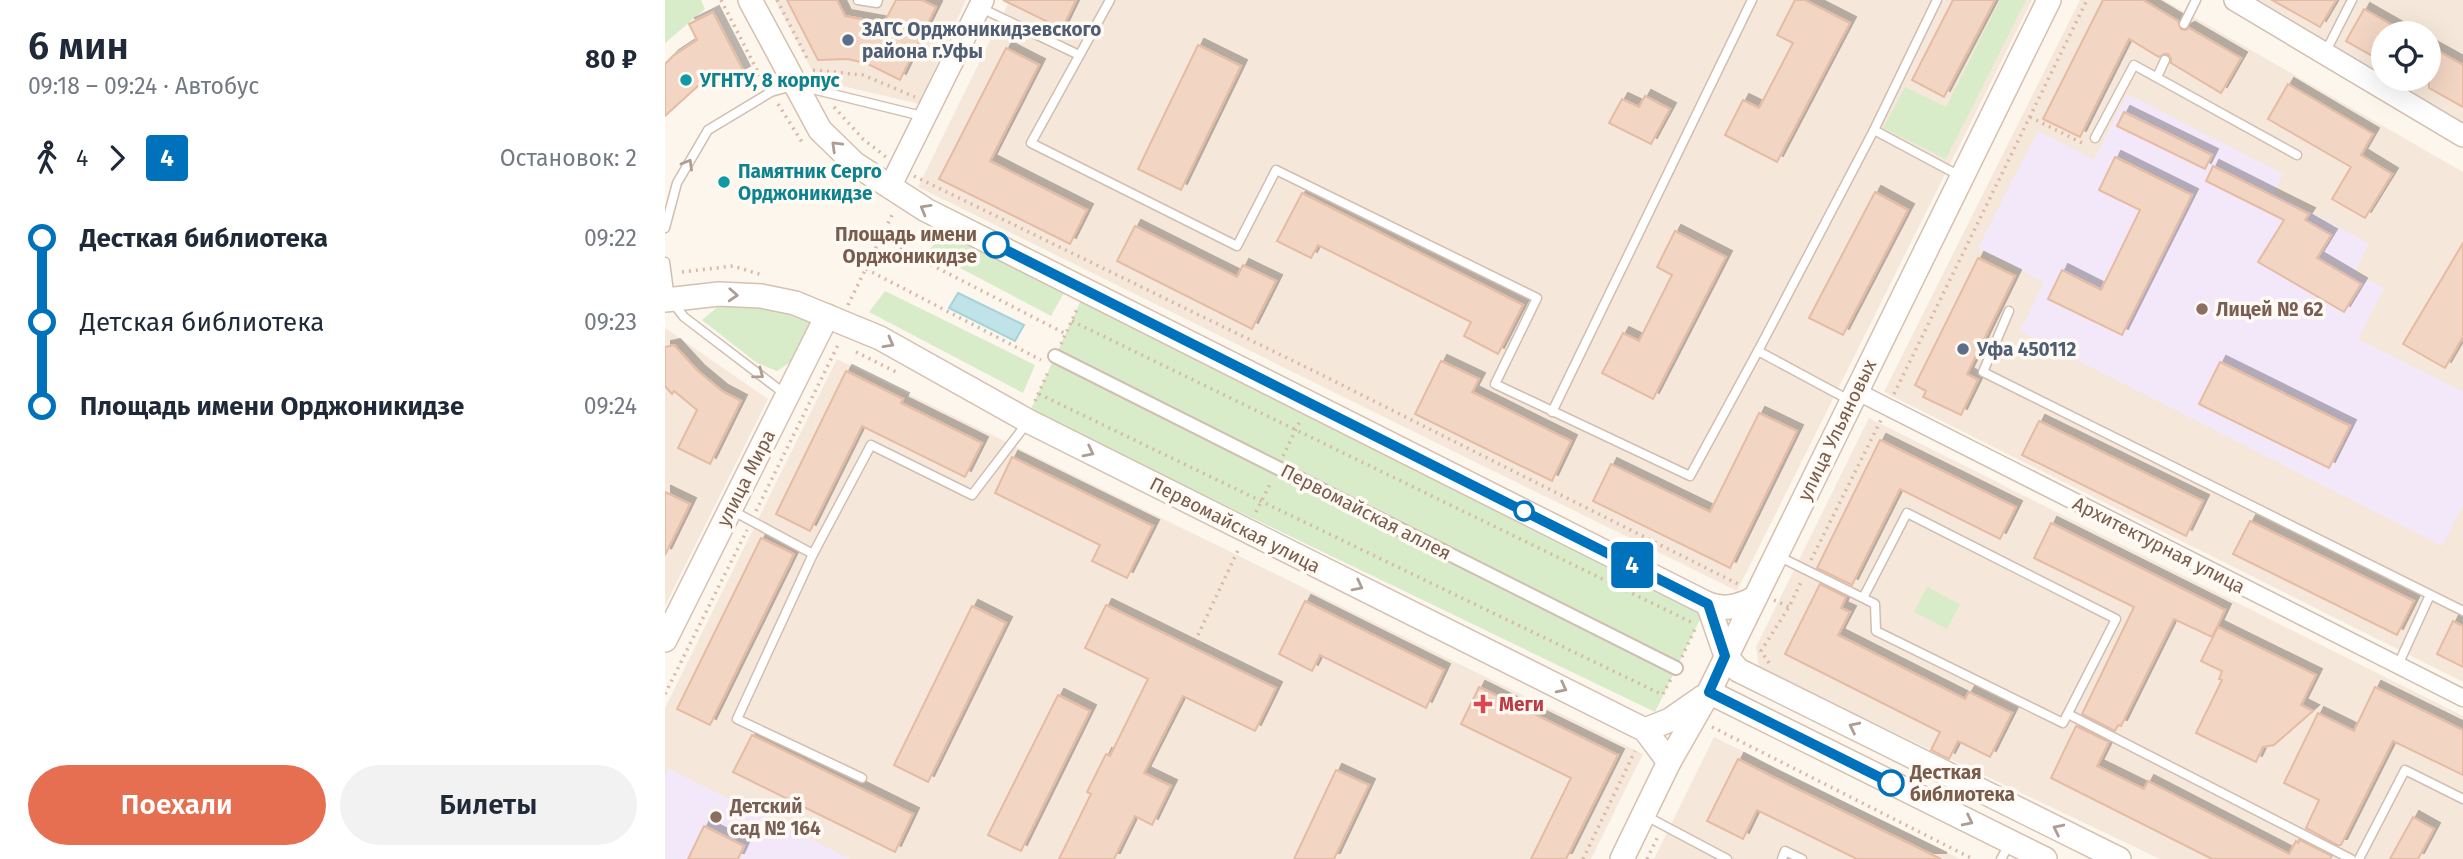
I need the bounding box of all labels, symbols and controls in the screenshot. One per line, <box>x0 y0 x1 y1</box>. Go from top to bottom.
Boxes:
place label: ЗАГС Орджоникидзевского района г.Уфы <box>861 18 1101 63</box>
map controls <box>2371 21 2441 91</box>
button: locate <box>2371 21 2441 91</box>
text: 6 мин <box>28 23 129 69</box>
marker: ЗАГС Орджоникидзевского района г.Уфы <box>840 32 856 48</box>
text: 80 ₽ <box>585 44 637 75</box>
place label: УГНТУ, 8 корпус <box>699 69 840 92</box>
text: 09:18 – 09:24 · Автобус <box>28 72 259 100</box>
marker: УГНТУ, 8 корпус <box>678 72 694 88</box>
icon: walk <box>28 139 66 177</box>
icon: forward <box>98 139 136 177</box>
one-way arrow <box>831 141 844 154</box>
text: 4 <box>76 144 88 172</box>
text: 4 <box>160 144 174 172</box>
text: Остановок: 2 <box>500 144 637 172</box>
one-way arrow <box>680 159 693 172</box>
place label: Памятник Серго Орджоникидзе <box>738 160 882 205</box>
marker: Памятник Серго Орджоникидзе <box>716 174 732 190</box>
one-way arrow <box>920 204 933 217</box>
text: Десткая библиотека <box>80 223 328 254</box>
place label: Площадь имени Орджоникидзе <box>835 223 977 268</box>
text: 09:22 <box>584 224 637 252</box>
marker: Площадь имени Орджоникидзе <box>983 232 1009 258</box>
one-way arrow <box>728 287 739 302</box>
place label: Лицей № 62 <box>2216 298 2323 321</box>
marker: Лицей № 62 <box>2194 301 2210 317</box>
text: Детская библиотека <box>80 307 324 338</box>
text: 09:23 <box>584 308 637 336</box>
one-way arrow <box>882 335 895 348</box>
place label: Уфа 450112 <box>1976 338 2077 361</box>
marker: Уфа 450112 <box>1955 341 1971 357</box>
street label: улица Ульяновых <box>1793 355 1882 505</box>
one-way arrow <box>752 366 764 379</box>
text: Площадь имени Орджоникидзе <box>80 391 464 422</box>
text: 09:24 <box>584 392 637 420</box>
street label: улица Мира <box>712 426 780 530</box>
one-way arrow <box>1082 443 1094 457</box>
street label: Первомайская аллея <box>1277 459 1455 565</box>
street label: Первомайская улица <box>1146 472 1324 578</box>
street label: Архитектурная улица <box>2069 492 2249 598</box>
unlabelled marker <box>1514 501 1534 521</box>
line badge: 4 <box>1609 542 1655 588</box>
text: 4 <box>1625 551 1639 579</box>
one-way arrow <box>1351 578 1363 592</box>
one-way arrow <box>1555 680 1567 694</box>
place label: Меги <box>1499 693 1544 716</box>
marker: Меги <box>1473 694 1493 714</box>
one-way arrow <box>1849 722 1861 736</box>
place label: Десткая библиотека <box>1909 761 2015 806</box>
button: Поехали <box>28 765 326 845</box>
button: Билеты <box>340 765 637 845</box>
marker: Десткая библиотека <box>1878 770 1904 796</box>
place label: Детский сад № 164 <box>729 795 821 840</box>
marker: Детский сад № 164 <box>708 809 724 825</box>
one-way arrow <box>1961 812 1973 826</box>
one-way arrow <box>2053 823 2065 837</box>

